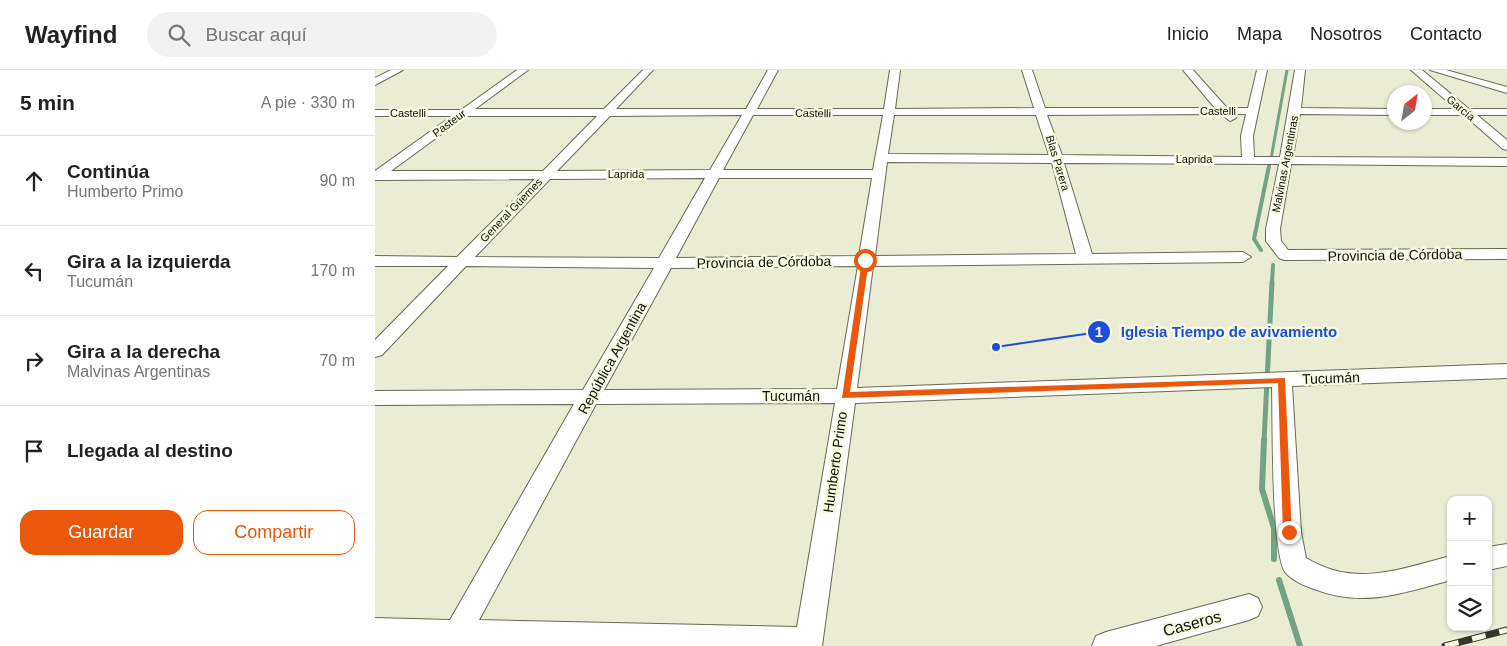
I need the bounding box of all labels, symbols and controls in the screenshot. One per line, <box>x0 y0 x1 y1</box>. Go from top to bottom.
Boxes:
search box <box>147 12 497 57</box>
text: Wayfind <box>25 21 117 48</box>
icon: search <box>165 21 193 49</box>
text: Buscar aquí <box>205 24 307 45</box>
text: Inicio <box>1167 24 1209 44</box>
text: Mapa <box>1237 24 1282 44</box>
text: Nosotros <box>1310 24 1382 44</box>
text: Contacto <box>1410 24 1482 44</box>
north arrow <box>1387 85 1432 130</box>
text: 5 min <box>20 91 75 114</box>
street label: García <box>1444 93 1478 124</box>
text: A pie · 330 m <box>261 94 355 111</box>
street label: Castelli <box>1200 105 1236 117</box>
street label: Castelli <box>390 107 426 119</box>
street label: Pasteur <box>430 107 468 139</box>
street label: Castelli <box>795 107 831 119</box>
street label: Malvinas Argentinas <box>1270 114 1300 213</box>
street label: Blas Parera <box>1044 134 1072 193</box>
street label: Laprida <box>1176 153 1213 165</box>
text: Continúa <box>67 161 149 182</box>
icon: ahead <box>20 167 48 195</box>
street label: Laprida <box>608 168 645 180</box>
text: 90 m <box>319 172 355 189</box>
street label: General Güemes <box>478 175 545 244</box>
text: Humberto Primo <box>67 183 183 200</box>
street label: Provincia de Córdoba <box>1328 246 1463 264</box>
route start <box>854 249 877 272</box>
text: Gira a la izquierda <box>67 251 231 272</box>
street label: Provincia de Córdoba <box>697 253 832 271</box>
icon: left <box>20 257 48 285</box>
text: 170 m <box>311 262 355 279</box>
text: Tucumán <box>67 273 133 290</box>
street label: República Argentina <box>575 299 649 417</box>
callout: Iglesia Tiempo de avivamiento <box>1086 317 1348 347</box>
text: 1 <box>1095 323 1103 340</box>
text: Iglesia Tiempo de avivamiento <box>1121 323 1337 340</box>
text: Gira a la derecha <box>67 341 220 362</box>
icon: right <box>20 347 48 375</box>
text: 70 m <box>319 352 355 369</box>
text: Malvinas Argentinas <box>67 363 210 380</box>
street label: Tucumán <box>1302 369 1360 387</box>
street label: Tucumán <box>762 388 820 404</box>
street label: Humberto Primo <box>820 410 850 514</box>
icon: arrive <box>20 437 48 465</box>
text: Llegada al destino <box>67 440 233 461</box>
map controls <box>1447 496 1492 631</box>
button: + <box>1447 496 1492 541</box>
button: Guardar <box>20 510 183 555</box>
button: Compartir <box>193 510 355 555</box>
route end <box>1278 521 1301 544</box>
button: − <box>1447 541 1492 586</box>
button: layers <box>1447 586 1492 631</box>
street label: Caseros <box>1161 608 1223 639</box>

